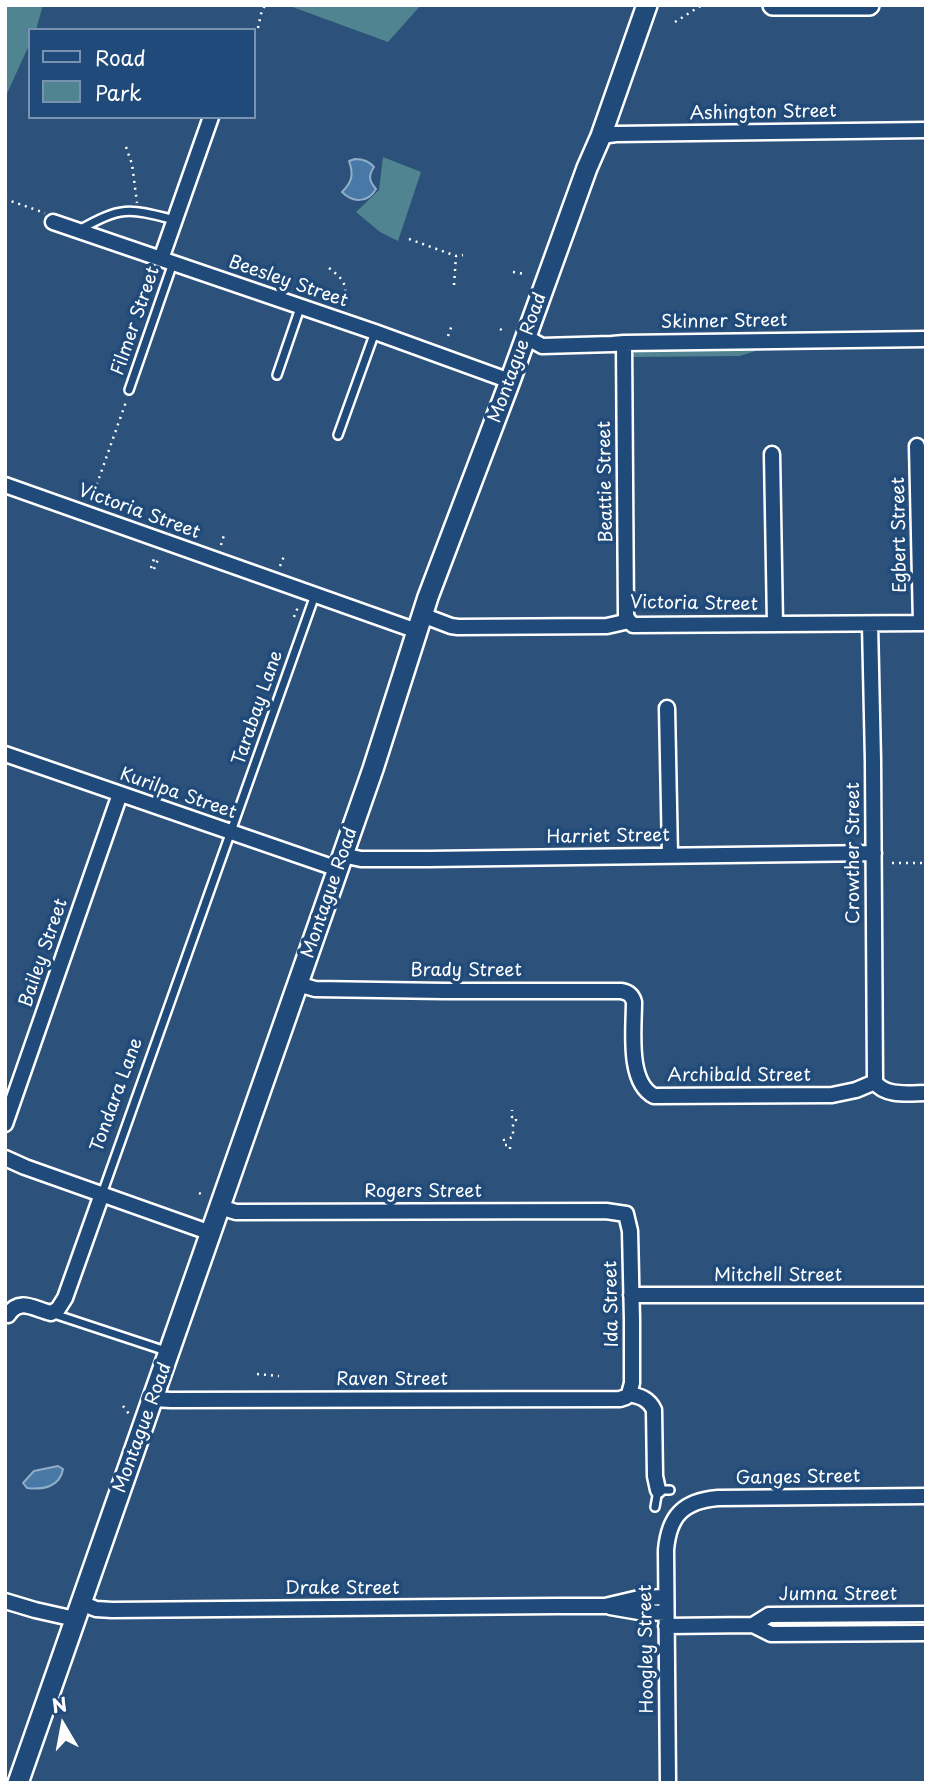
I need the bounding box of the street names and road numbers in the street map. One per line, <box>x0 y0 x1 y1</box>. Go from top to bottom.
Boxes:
street label: Ashington Street <box>689 101 837 125</box>
street label: Beesley Street <box>226 251 350 313</box>
street label: Filmer Street <box>107 264 165 378</box>
street label: Montague Road <box>484 290 552 426</box>
street label: Skinner Street <box>661 310 787 334</box>
street label: Beattie Street <box>594 421 618 543</box>
street label: Egbert Street <box>888 477 912 593</box>
street label: Victoria Street <box>75 480 203 544</box>
street label: Victoria Street <box>630 592 758 616</box>
street label: Tarabay Lane <box>228 648 288 768</box>
street label: Kurilpa Street <box>117 764 239 824</box>
street label: Crowther Street <box>843 782 865 924</box>
street label: Montague Road <box>298 825 362 961</box>
street label: Harriet Street <box>546 825 670 849</box>
street label: Bailey Street <box>15 896 73 1010</box>
street label: Brady Street <box>410 960 522 982</box>
street label: Tondara Lane <box>86 1035 148 1155</box>
street label: Archibald Street <box>667 1065 811 1087</box>
street label: Rogers Street <box>364 1181 482 1203</box>
street label: Ida Street <box>600 1261 624 1347</box>
street label: Mitchell Street <box>714 1265 842 1287</box>
street label: Montague Road <box>109 1360 177 1496</box>
street label: Raven Street <box>336 1369 448 1391</box>
street label: Ganges Street <box>735 1466 861 1490</box>
street label: Drake Street <box>285 1578 399 1600</box>
street label: Hoogley Street <box>635 1584 659 1714</box>
street label: Jumna Street <box>779 1584 897 1606</box>

